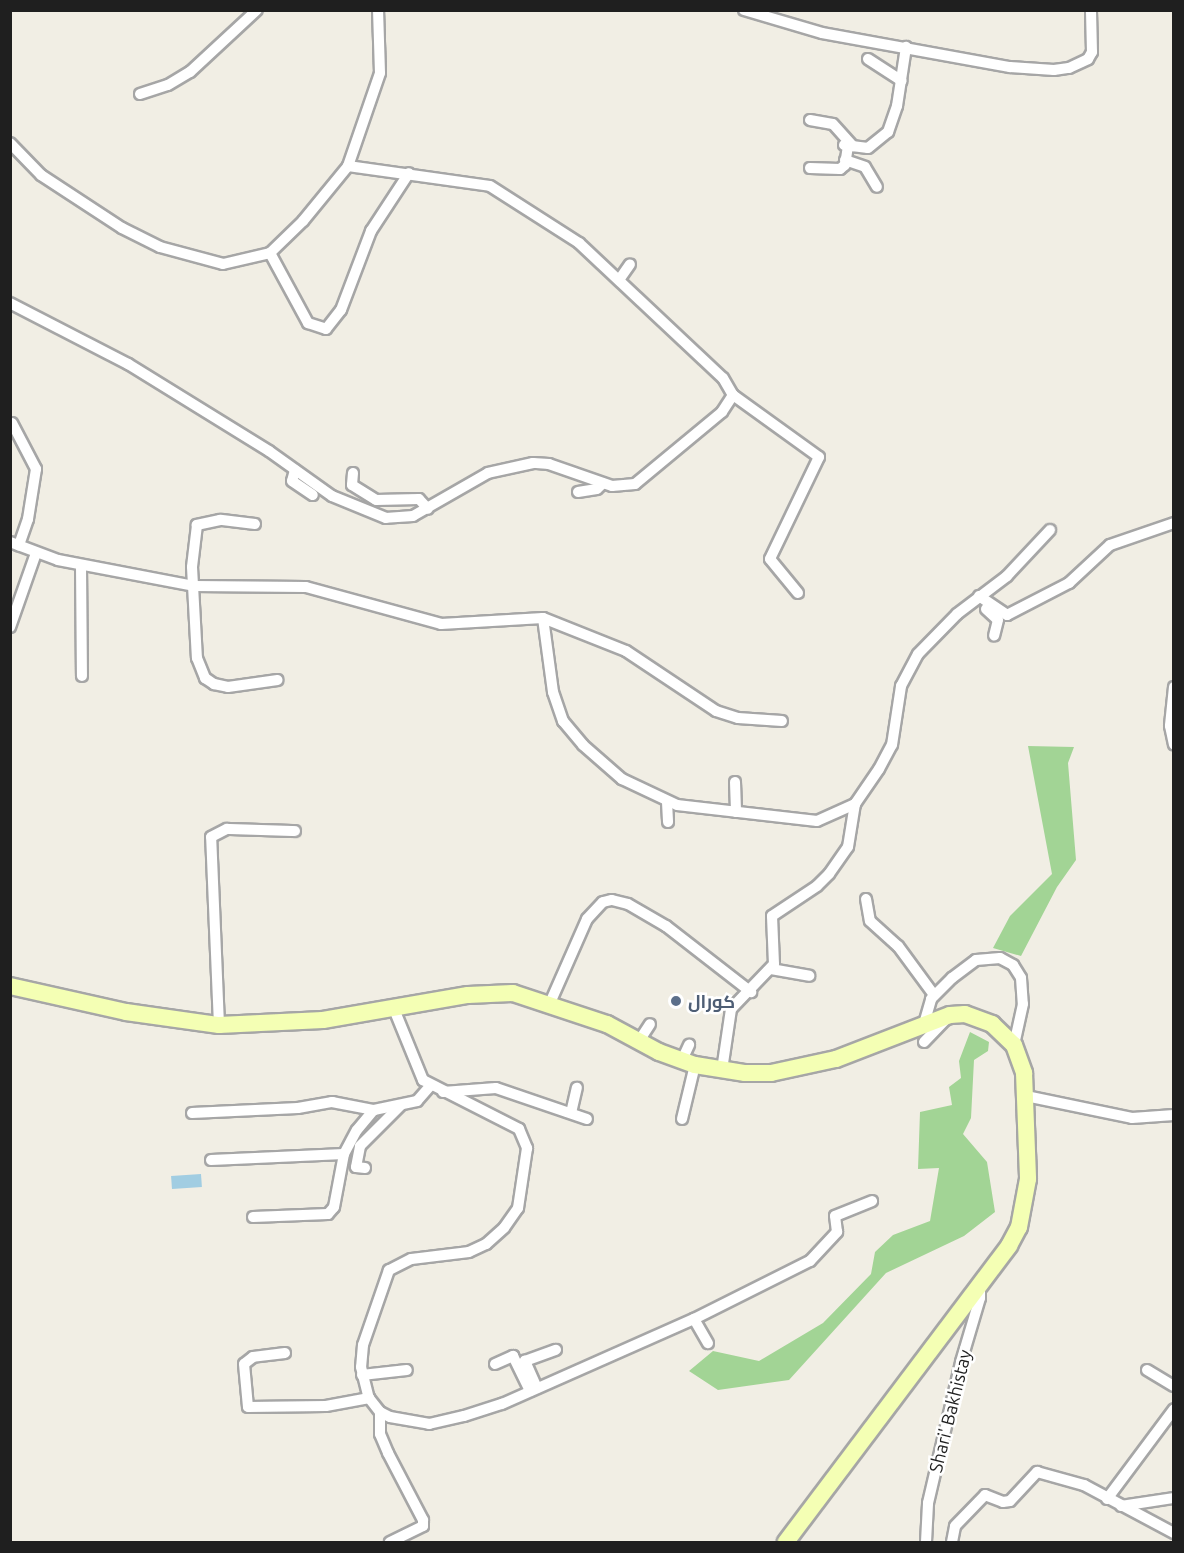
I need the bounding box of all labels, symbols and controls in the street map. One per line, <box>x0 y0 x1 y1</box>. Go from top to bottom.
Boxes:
place label: كورال <box>688 990 735 1012</box>
marker: كورال <box>669 994 683 1008</box>
street label: Shari' Bakhistay <box>924 1347 976 1475</box>

